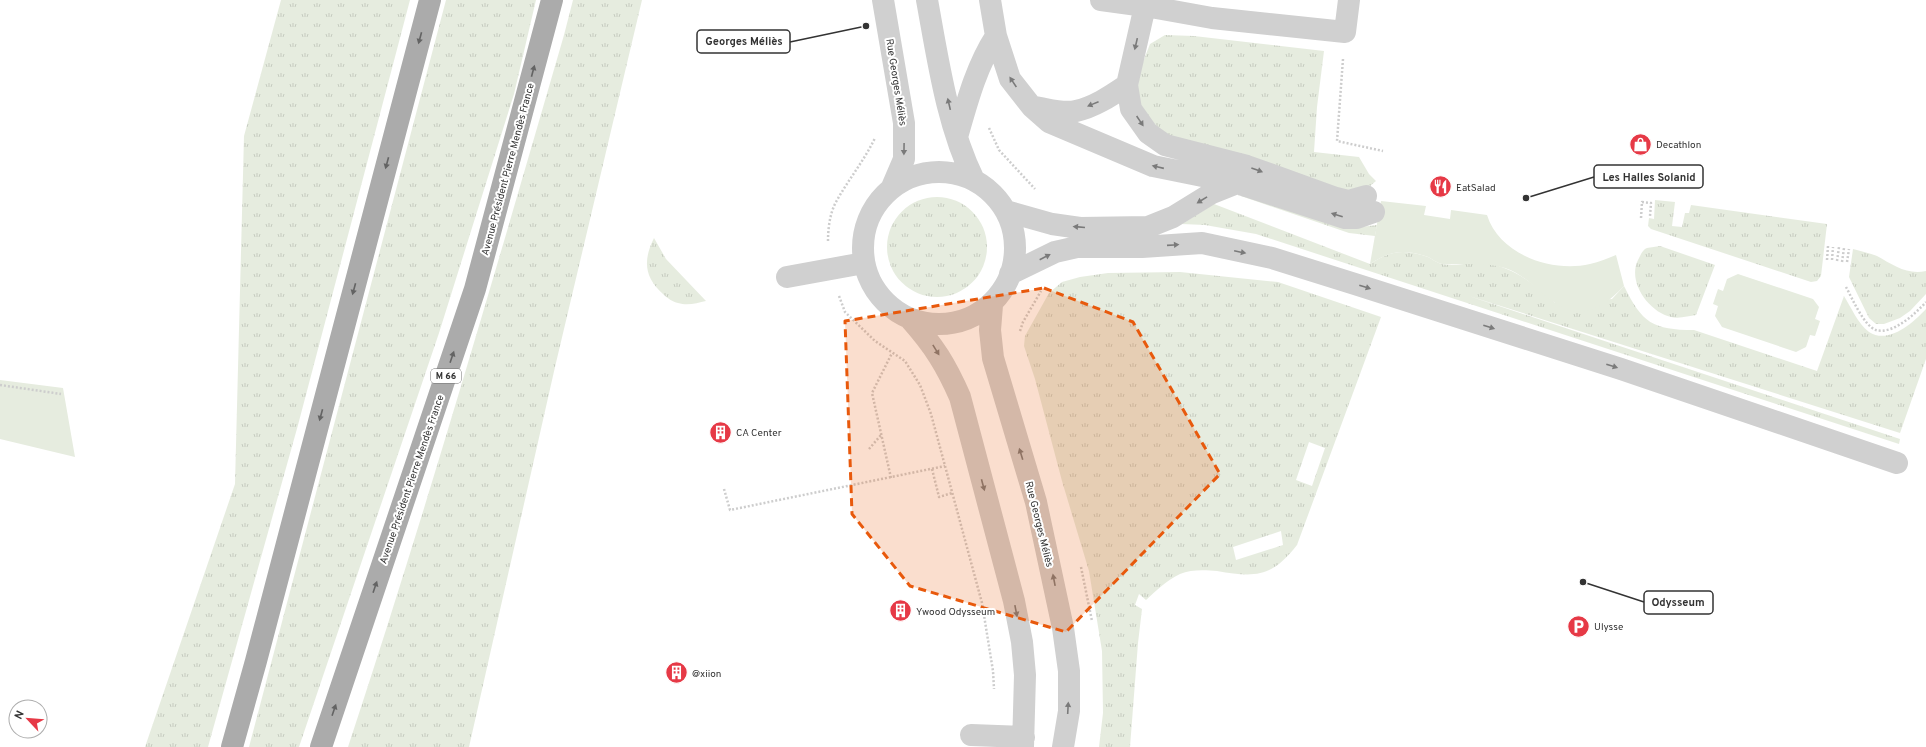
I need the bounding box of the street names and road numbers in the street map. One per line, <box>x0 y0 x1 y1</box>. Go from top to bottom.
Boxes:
street label: Rue Georges Méliès <box>882 38 909 127</box>
street label: Avenue Président Pierre Mendès France <box>479 82 538 257</box>
road number: M 66 <box>431 369 461 383</box>
street label: Avenue Président Pierre Mendès France <box>377 393 448 566</box>
street label: Rue Georges Méliès <box>1022 480 1056 569</box>

